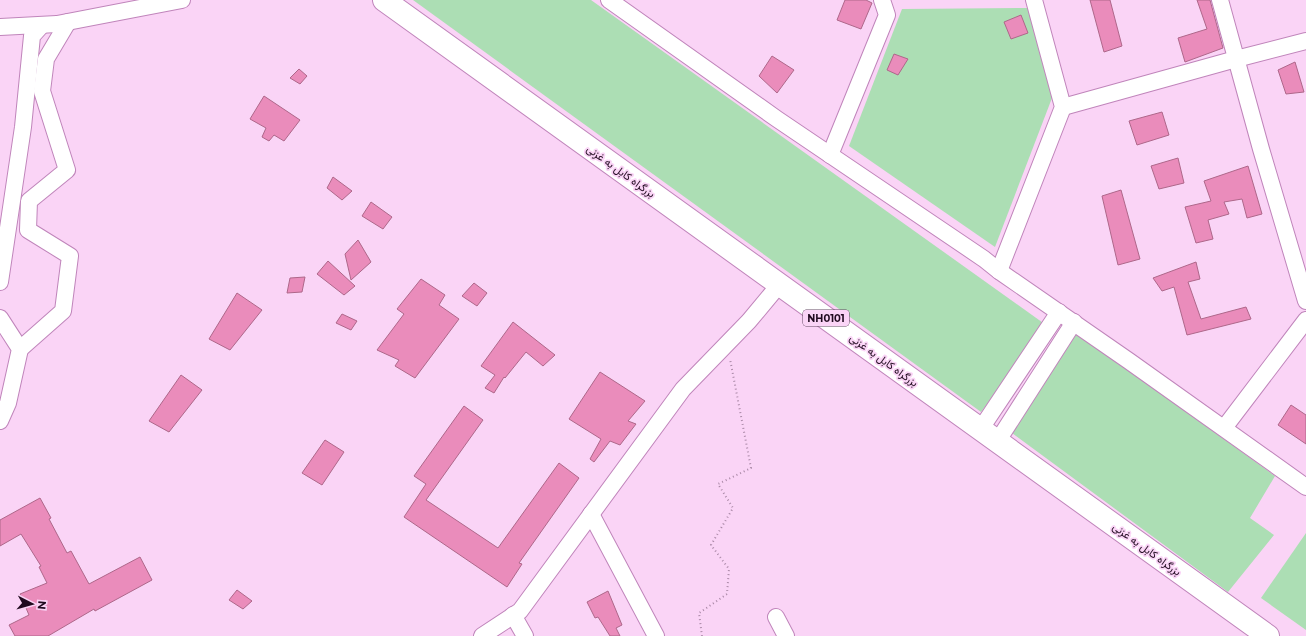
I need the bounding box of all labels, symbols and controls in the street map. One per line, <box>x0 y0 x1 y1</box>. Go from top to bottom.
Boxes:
street label: بزرگراه کابل به غزنی <box>584 141 658 201</box>
road number: NH0101 <box>803 310 849 326</box>
street label: بزرگراه کابل به غزنی <box>847 330 921 390</box>
street label: بزرگراه کابل به غزنی <box>1110 519 1184 579</box>
north arrow <box>12 584 52 624</box>
text: N <box>35 600 49 610</box>

